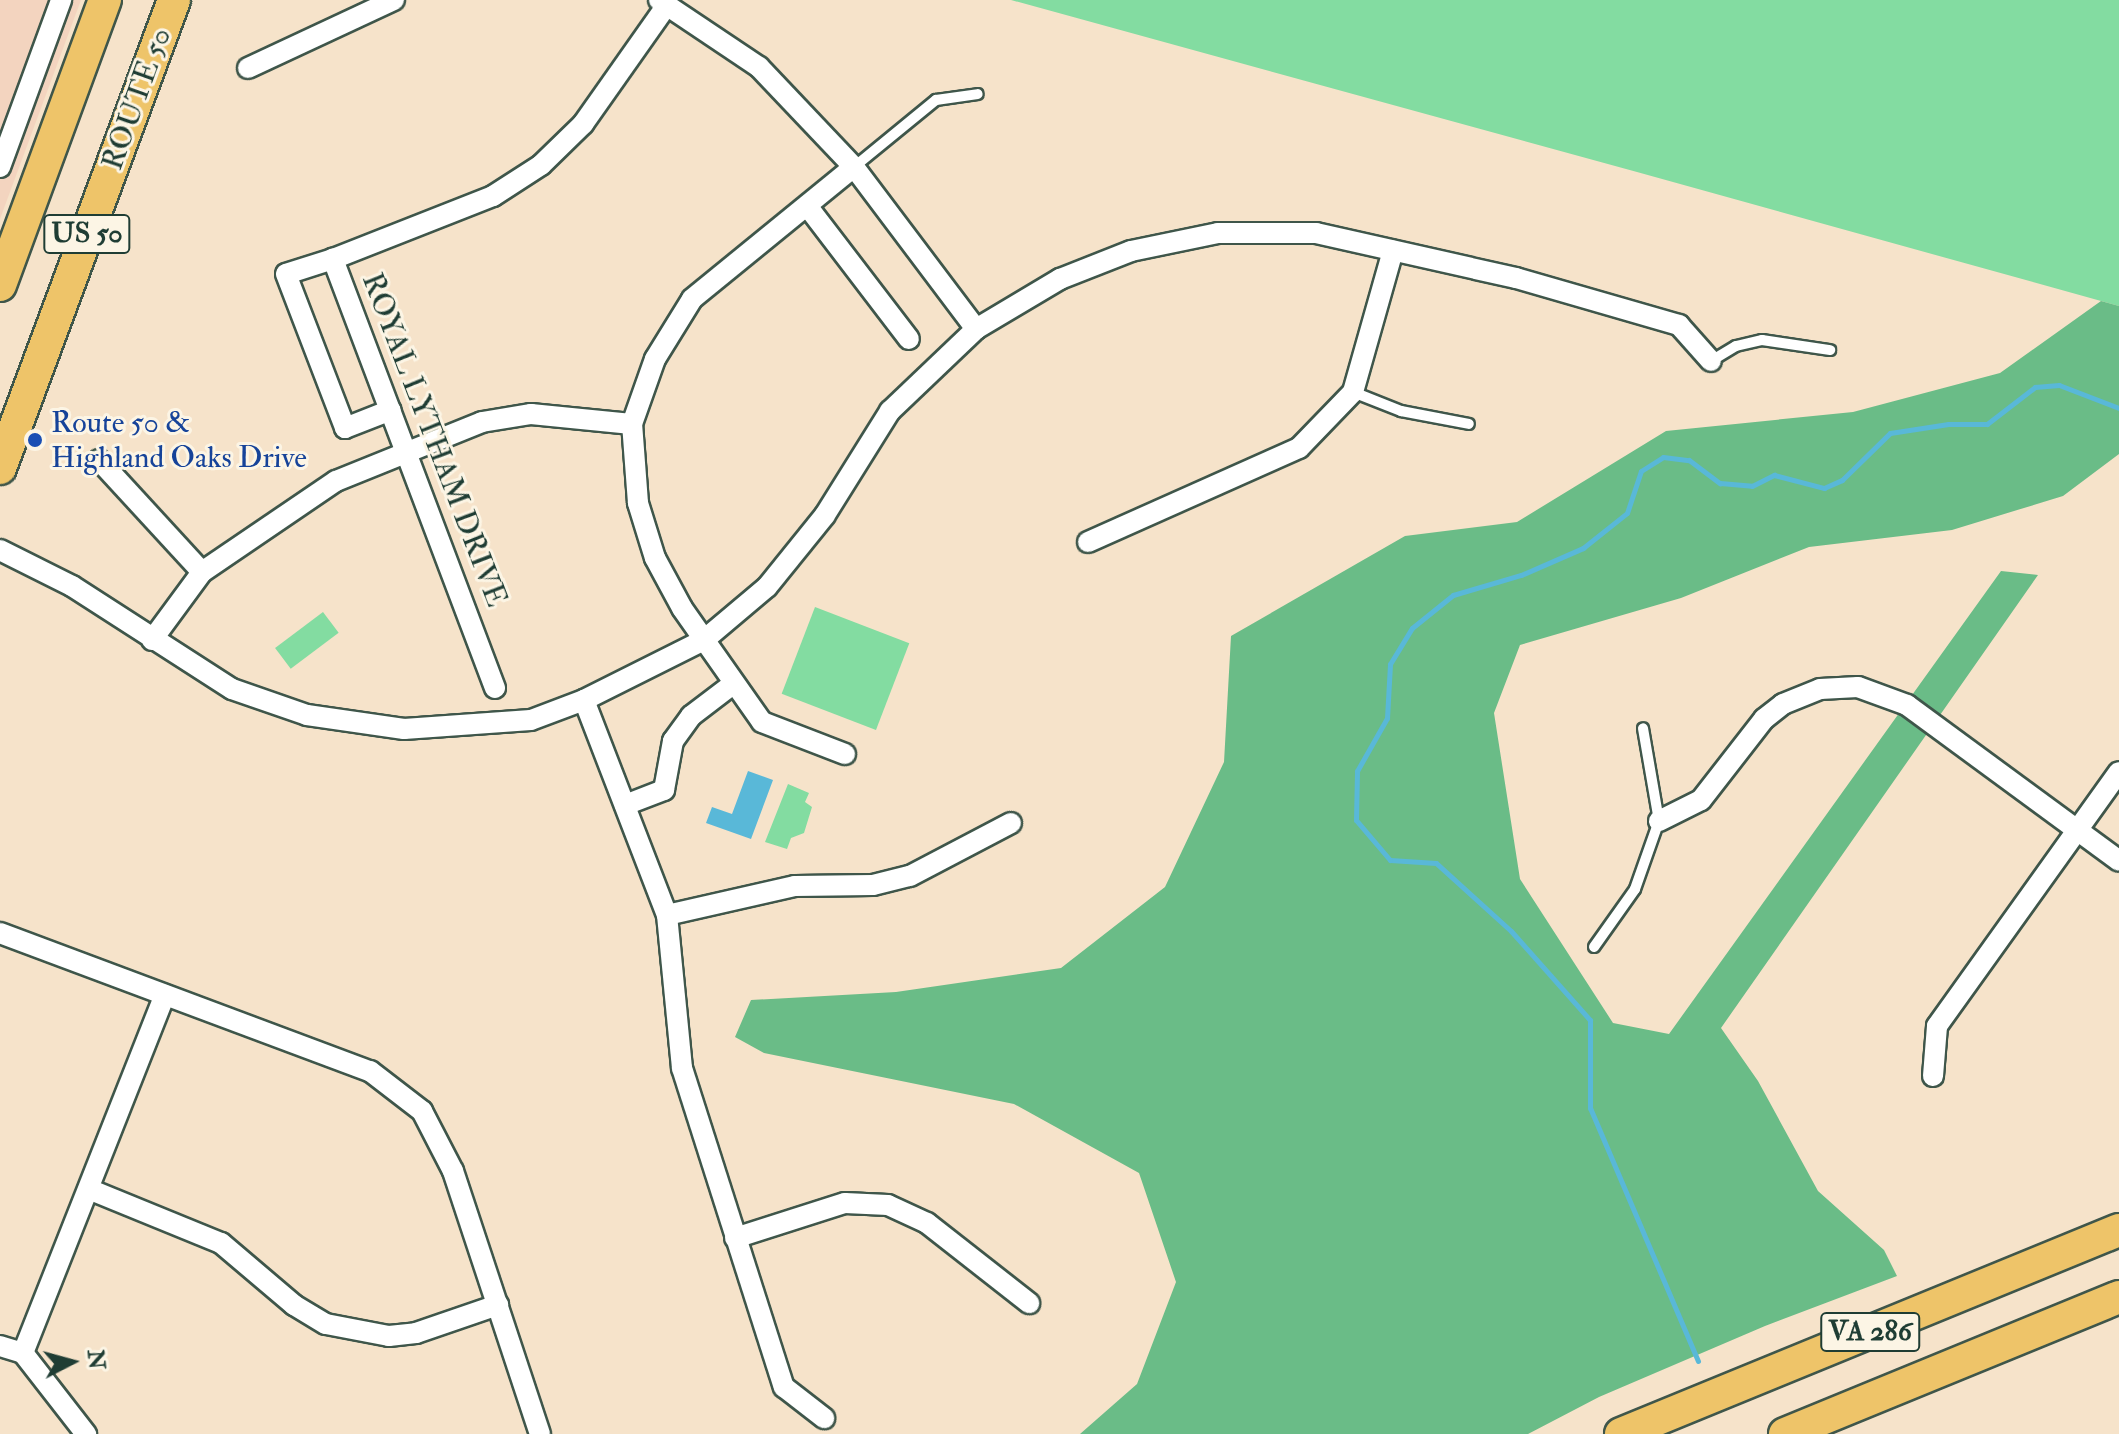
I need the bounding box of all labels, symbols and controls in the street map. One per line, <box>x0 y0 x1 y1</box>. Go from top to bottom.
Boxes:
street label: ROUTE 50 <box>95 23 179 175</box>
road number: US 50 <box>43 210 131 258</box>
street label: ROYAL LYTHAM DRIVE <box>354 268 514 612</box>
place label: Route 50 & Highland Oaks Drive <box>51 405 307 476</box>
marker: Route 50 & Highland Oaks Drive <box>26 431 44 449</box>
road number: VA 286 <box>1820 1308 1920 1356</box>
north arrow <box>32 1322 112 1402</box>
text: N <box>81 1348 111 1371</box>

